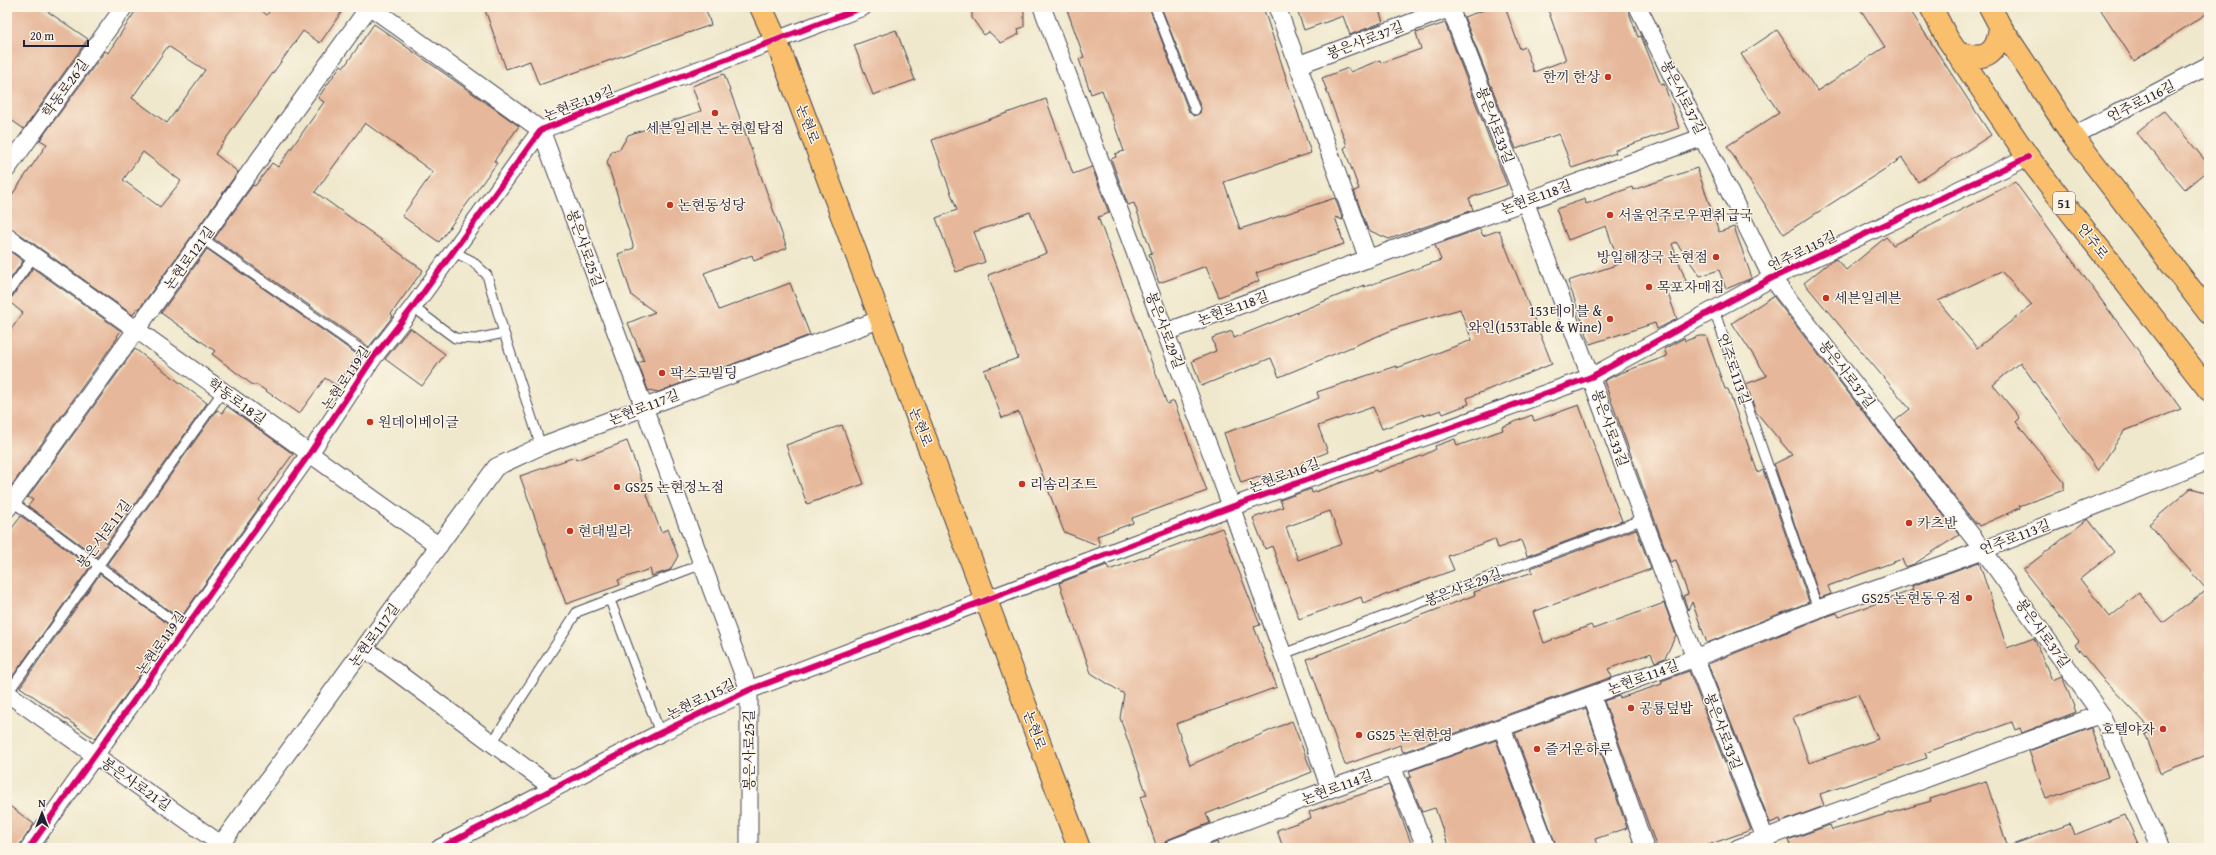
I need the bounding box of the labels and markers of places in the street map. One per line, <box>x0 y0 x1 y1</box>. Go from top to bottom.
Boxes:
place label: 한끼 한상 <box>1543 67 1600 87</box>
marker: 한끼 한상 <box>1603 72 1613 82</box>
marker: 세븐일레븐 논현힐탑점 <box>710 108 720 118</box>
place label: 세븐일레븐 논현힐탑점 <box>646 118 784 138</box>
place label: 논현동성당 <box>678 195 746 215</box>
marker: 논현동성당 <box>665 200 675 210</box>
place label: 서울언주로우편취급국 <box>1618 205 1753 225</box>
marker: 서울언주로우편취급국 <box>1605 210 1615 220</box>
place label: 방일해장국 논현점 <box>1597 247 1708 267</box>
marker: 방일해장국 논현점 <box>1711 252 1721 262</box>
place label: 목포자매집 <box>1657 277 1725 297</box>
marker: 목포자매집 <box>1644 282 1654 292</box>
place label: 세븐일레븐 <box>1834 288 1902 308</box>
marker: 세븐일레븐 <box>1821 293 1831 303</box>
place label: 153테이블 & 와인(153Table & Wine) <box>1468 301 1603 337</box>
marker: 153테이블 & 와인(153Table & Wine) <box>1605 314 1615 324</box>
place label: 팍스코빌딩 <box>670 363 738 383</box>
marker: 팍스코빌딩 <box>657 368 667 378</box>
place label: 원데이베이글 <box>378 412 460 432</box>
marker: 원데이베이글 <box>365 417 375 427</box>
place label: 리솜리조트 <box>1030 474 1098 494</box>
place label: GS25 논현정노점 <box>625 477 724 497</box>
marker: 리솜리조트 <box>1017 479 1027 489</box>
marker: GS25 논현정노점 <box>612 482 622 492</box>
place label: 카츠반 <box>1917 513 1958 533</box>
marker: 카츠반 <box>1904 518 1914 528</box>
place label: 현대빌라 <box>578 521 633 541</box>
marker: 현대빌라 <box>565 526 575 536</box>
place label: GS25 논현동우점 <box>1862 588 1961 608</box>
marker: GS25 논현동우점 <box>1964 593 1974 603</box>
place label: 공룡덮밥 <box>1639 698 1694 718</box>
marker: 공룡덮밥 <box>1626 703 1636 713</box>
place label: 호텔야자 <box>2101 719 2155 739</box>
marker: 호텔야자 <box>2158 724 2168 734</box>
place label: GS25 논현한영 <box>1367 725 1453 745</box>
marker: GS25 논현한영 <box>1354 730 1364 740</box>
place label: 즐거운하루 <box>1545 739 1613 759</box>
marker: 즐거운하루 <box>1532 744 1542 754</box>

